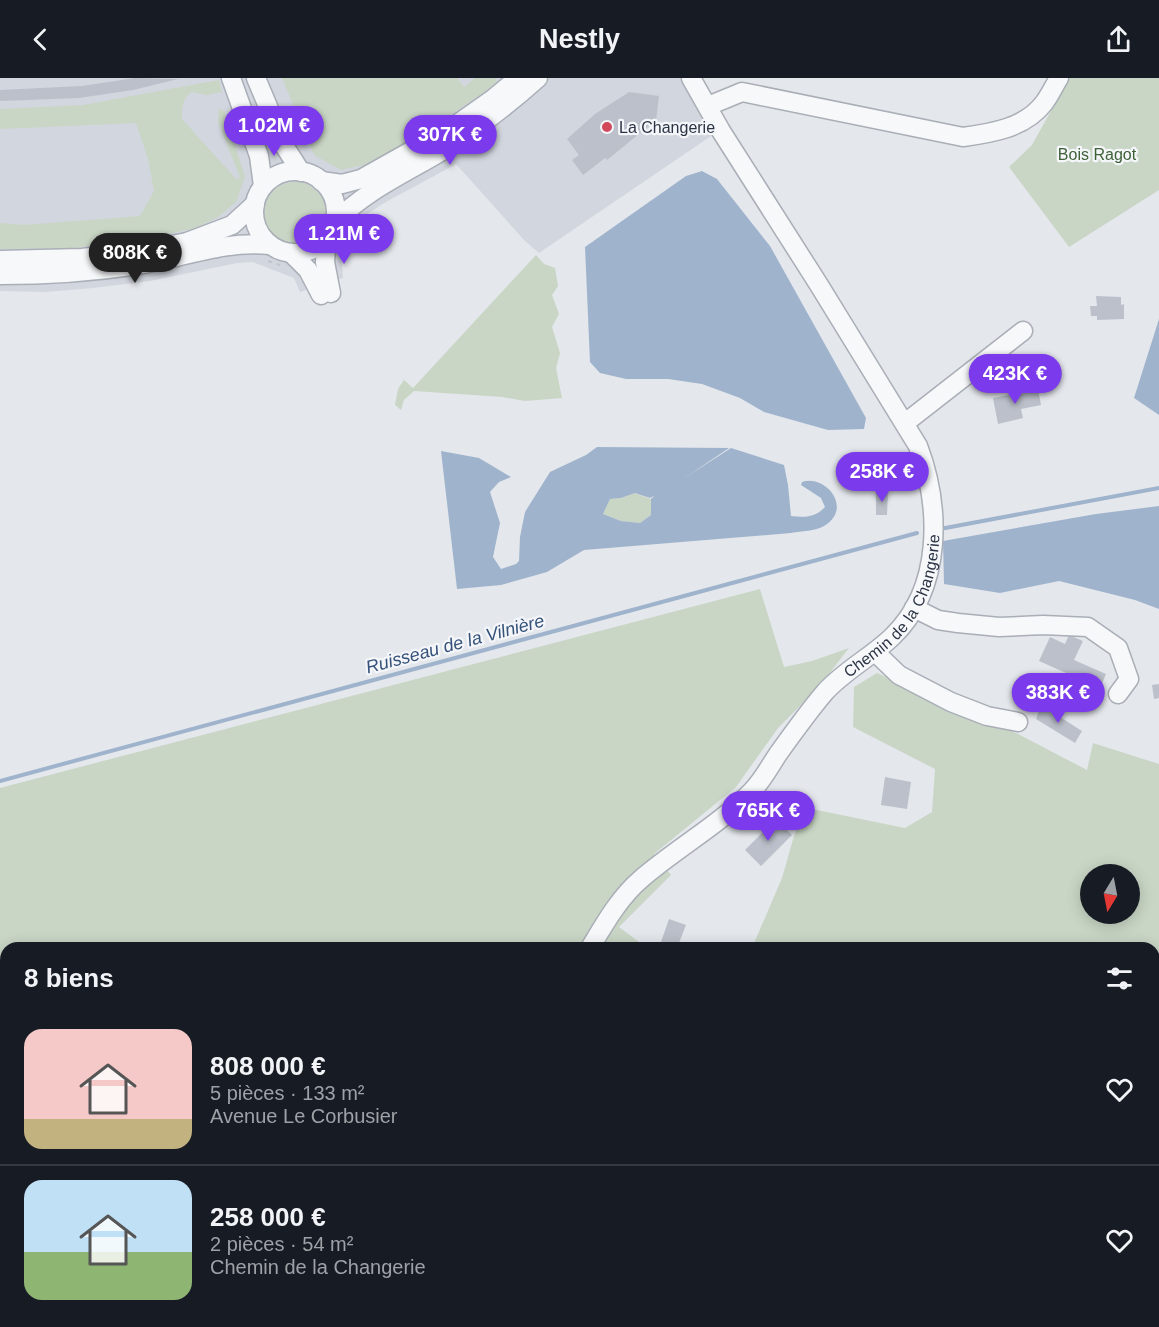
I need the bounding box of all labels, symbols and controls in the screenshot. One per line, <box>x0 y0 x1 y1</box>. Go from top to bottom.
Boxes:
icon: back <box>24 23 57 56</box>
icon: share <box>1102 23 1135 56</box>
text: Nestly <box>539 24 620 54</box>
pin: 1.02M € <box>219 106 329 157</box>
text: 1.02M € <box>238 114 310 136</box>
pin: 307K € <box>401 115 499 166</box>
place label: La Changerie <box>619 119 715 136</box>
marker: La Changerie <box>600 120 614 134</box>
text: 307K € <box>418 123 482 145</box>
park label: Bois Ragot <box>1058 146 1137 163</box>
pin: 1.21M € <box>289 214 399 265</box>
text: 1.21M € <box>308 222 380 244</box>
pin: 808K € <box>86 233 184 284</box>
text: 808K € <box>103 241 167 263</box>
pin: 423K € <box>966 354 1064 405</box>
text: 423K € <box>983 362 1047 384</box>
pin: 258K € <box>833 452 931 503</box>
text: 258K € <box>850 460 914 482</box>
street label: Chemin de la Changerie <box>840 534 942 680</box>
water label: Ruisseau de la Vilnière <box>364 611 546 677</box>
pin: 383K € <box>1009 673 1107 724</box>
text: 383K € <box>1026 681 1090 703</box>
pin: 765K € <box>719 791 817 842</box>
text: 765K € <box>736 799 800 821</box>
north arrow <box>1080 864 1140 924</box>
map controls <box>1080 864 1140 924</box>
icon: filters <box>1103 962 1136 995</box>
text: 8 biens <box>24 963 114 993</box>
text: 808 000 € <box>210 1051 326 1081</box>
icon: home <box>72 1053 144 1125</box>
icon: heart <box>1103 1073 1136 1106</box>
text: 5 pièces · 133 m² <box>210 1082 365 1104</box>
text: Avenue Le Corbusier <box>210 1105 398 1127</box>
text: 258 000 € <box>210 1202 326 1232</box>
icon: home <box>72 1204 144 1276</box>
icon: heart <box>1103 1224 1136 1257</box>
text: 2 pièces · 54 m² <box>210 1233 353 1255</box>
text: Chemin de la Changerie <box>210 1256 426 1278</box>

